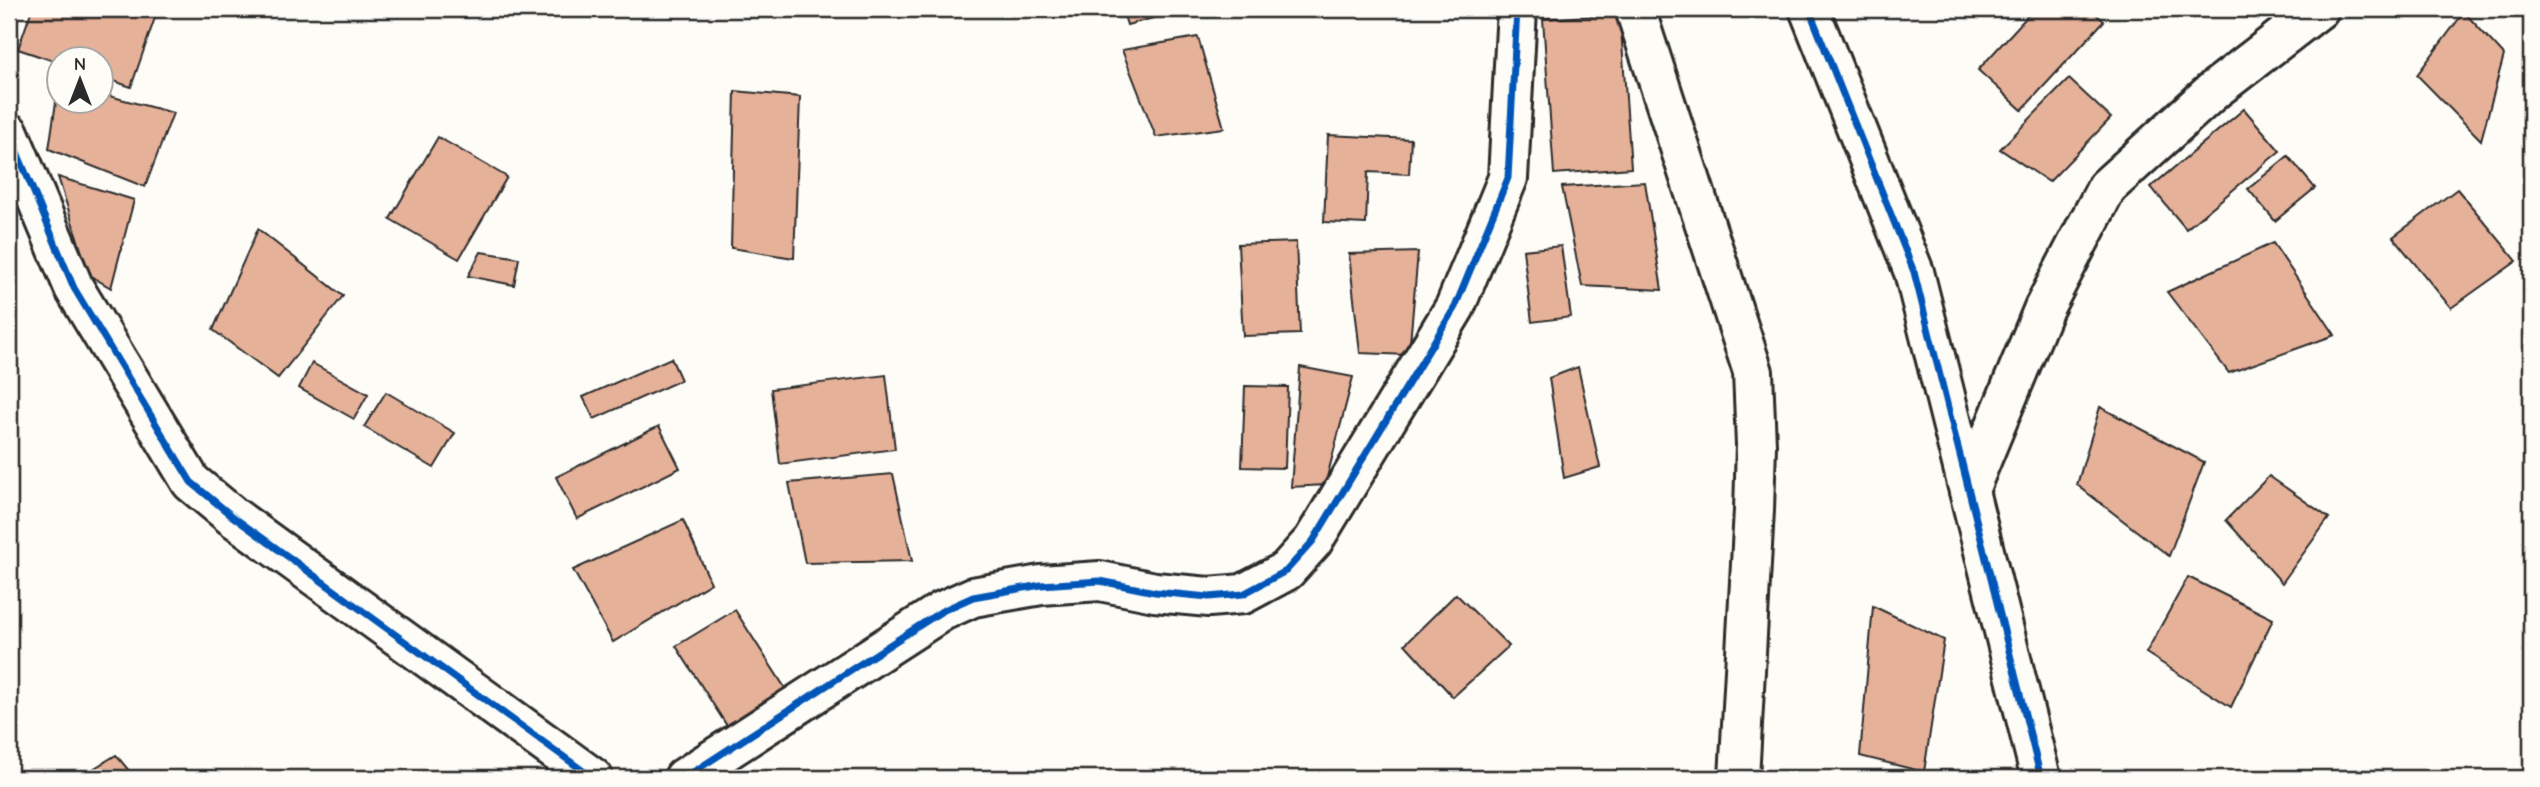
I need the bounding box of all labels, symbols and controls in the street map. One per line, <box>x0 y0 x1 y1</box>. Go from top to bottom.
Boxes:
north arrow <box>46 46 116 116</box>
text: N <box>74 53 86 75</box>

